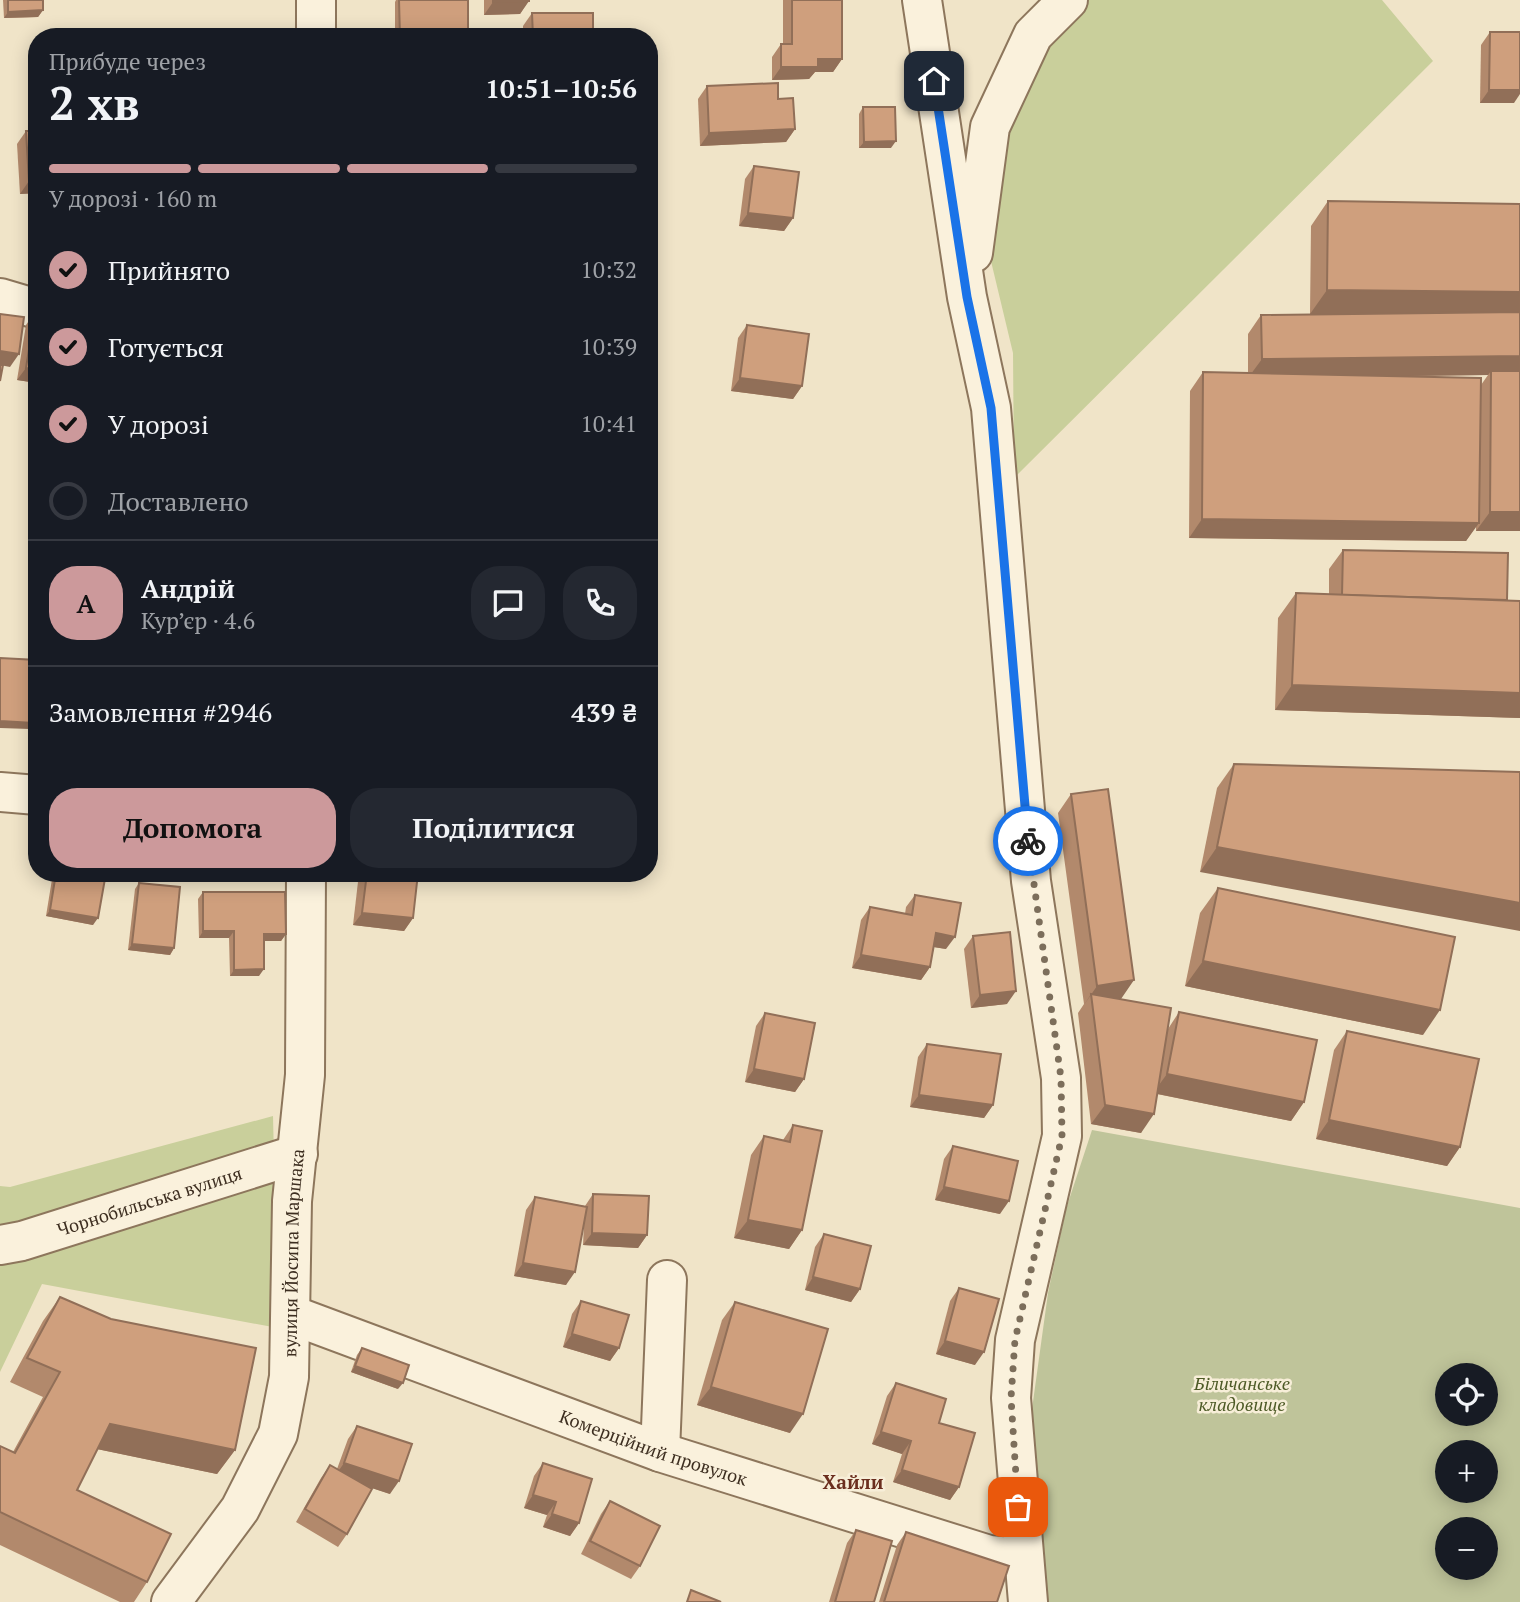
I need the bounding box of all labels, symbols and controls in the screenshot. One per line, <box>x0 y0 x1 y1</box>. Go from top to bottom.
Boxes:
text: Прибуде через <box>49 46 206 77</box>
pin <box>904 51 964 111</box>
icon: home <box>915 62 953 100</box>
text: 10:51–10:56 <box>485 71 637 105</box>
text: 2 хв <box>49 72 140 133</box>
text: У дорозі · 160 m <box>49 183 217 214</box>
icon: check <box>49 251 87 289</box>
text: Прийнято <box>108 253 230 287</box>
text: 10:32 <box>580 254 637 285</box>
icon: check <box>49 328 87 366</box>
text: Готується <box>108 330 224 364</box>
text: 10:39 <box>580 331 637 362</box>
icon: check <box>49 405 87 443</box>
text: У дорозі <box>108 407 209 441</box>
text: 10:41 <box>580 408 637 439</box>
text: Доставлено <box>108 484 249 518</box>
button: chat <box>471 566 545 640</box>
button: phone <box>563 566 637 640</box>
text: Андрій <box>141 571 235 605</box>
text: А <box>77 586 95 620</box>
text: Кур’єр · 4.6 <box>141 605 255 636</box>
text: Замовлення #2946 <box>49 695 272 729</box>
text: 439 ₴ <box>571 695 637 729</box>
button: Допомога <box>49 788 336 868</box>
button: Поділитися <box>350 788 637 868</box>
courier <box>993 806 1063 876</box>
icon: bike <box>1009 822 1047 860</box>
street label: вулиця Йосипа Маршака <box>277 1148 309 1358</box>
street label: Чорнобильська вулиця <box>54 1160 245 1241</box>
map controls <box>1435 1363 1498 1580</box>
button: locate <box>1435 1363 1498 1426</box>
park label: Біличанське кладовище <box>1193 1371 1290 1416</box>
street label: Комерційний провулок <box>556 1404 751 1491</box>
button: + <box>1435 1440 1498 1503</box>
district label: Хайли <box>822 1469 884 1494</box>
pin <box>988 1477 1048 1537</box>
icon: bag <box>999 1488 1037 1526</box>
button: − <box>1435 1517 1498 1580</box>

